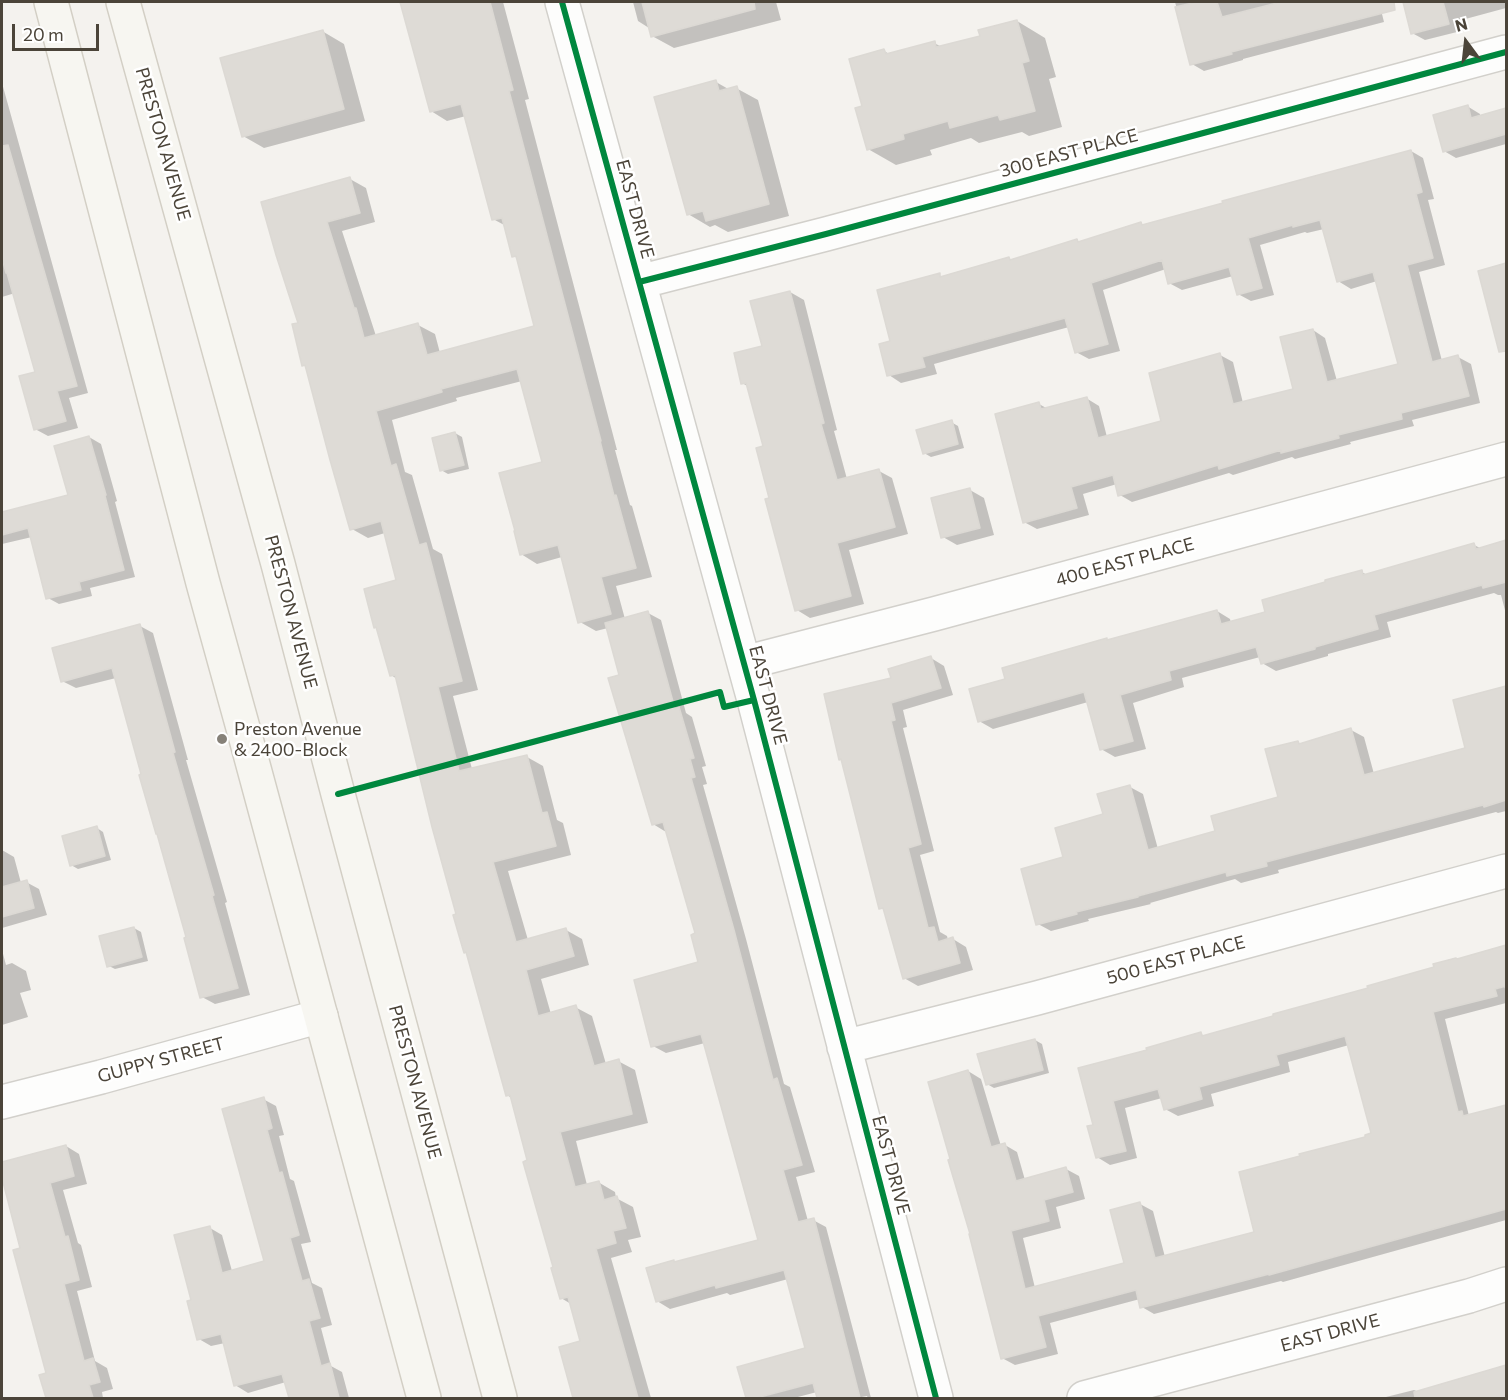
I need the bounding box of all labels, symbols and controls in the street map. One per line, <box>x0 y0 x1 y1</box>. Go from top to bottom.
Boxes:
scale bar <box>15 12 102 50</box>
north arrow <box>1436 12 1496 72</box>
text: N <box>1453 13 1469 35</box>
text: 20 m <box>23 23 64 45</box>
street label: PRESTON AVENUE <box>131 65 195 223</box>
street label: 300 EAST PLACE <box>998 124 1140 182</box>
street label: EAST DRIVE <box>611 157 659 261</box>
street label: PRESTON AVENUE <box>260 533 322 691</box>
street label: 400 EAST PLACE <box>1053 533 1197 591</box>
street label: EAST DRIVE <box>744 643 792 747</box>
place label: Preston Avenue & 2400-Block <box>234 718 362 760</box>
marker: Preston Avenue & 2400-Block <box>215 732 229 746</box>
street label: 500 EAST PLACE <box>1105 931 1247 989</box>
street label: PRESTON AVENUE <box>384 1003 446 1161</box>
street label: GUPPY STREET <box>95 1033 227 1087</box>
street label: EAST DRIVE <box>867 1113 915 1217</box>
street label: EAST DRIVE <box>1278 1309 1382 1357</box>

